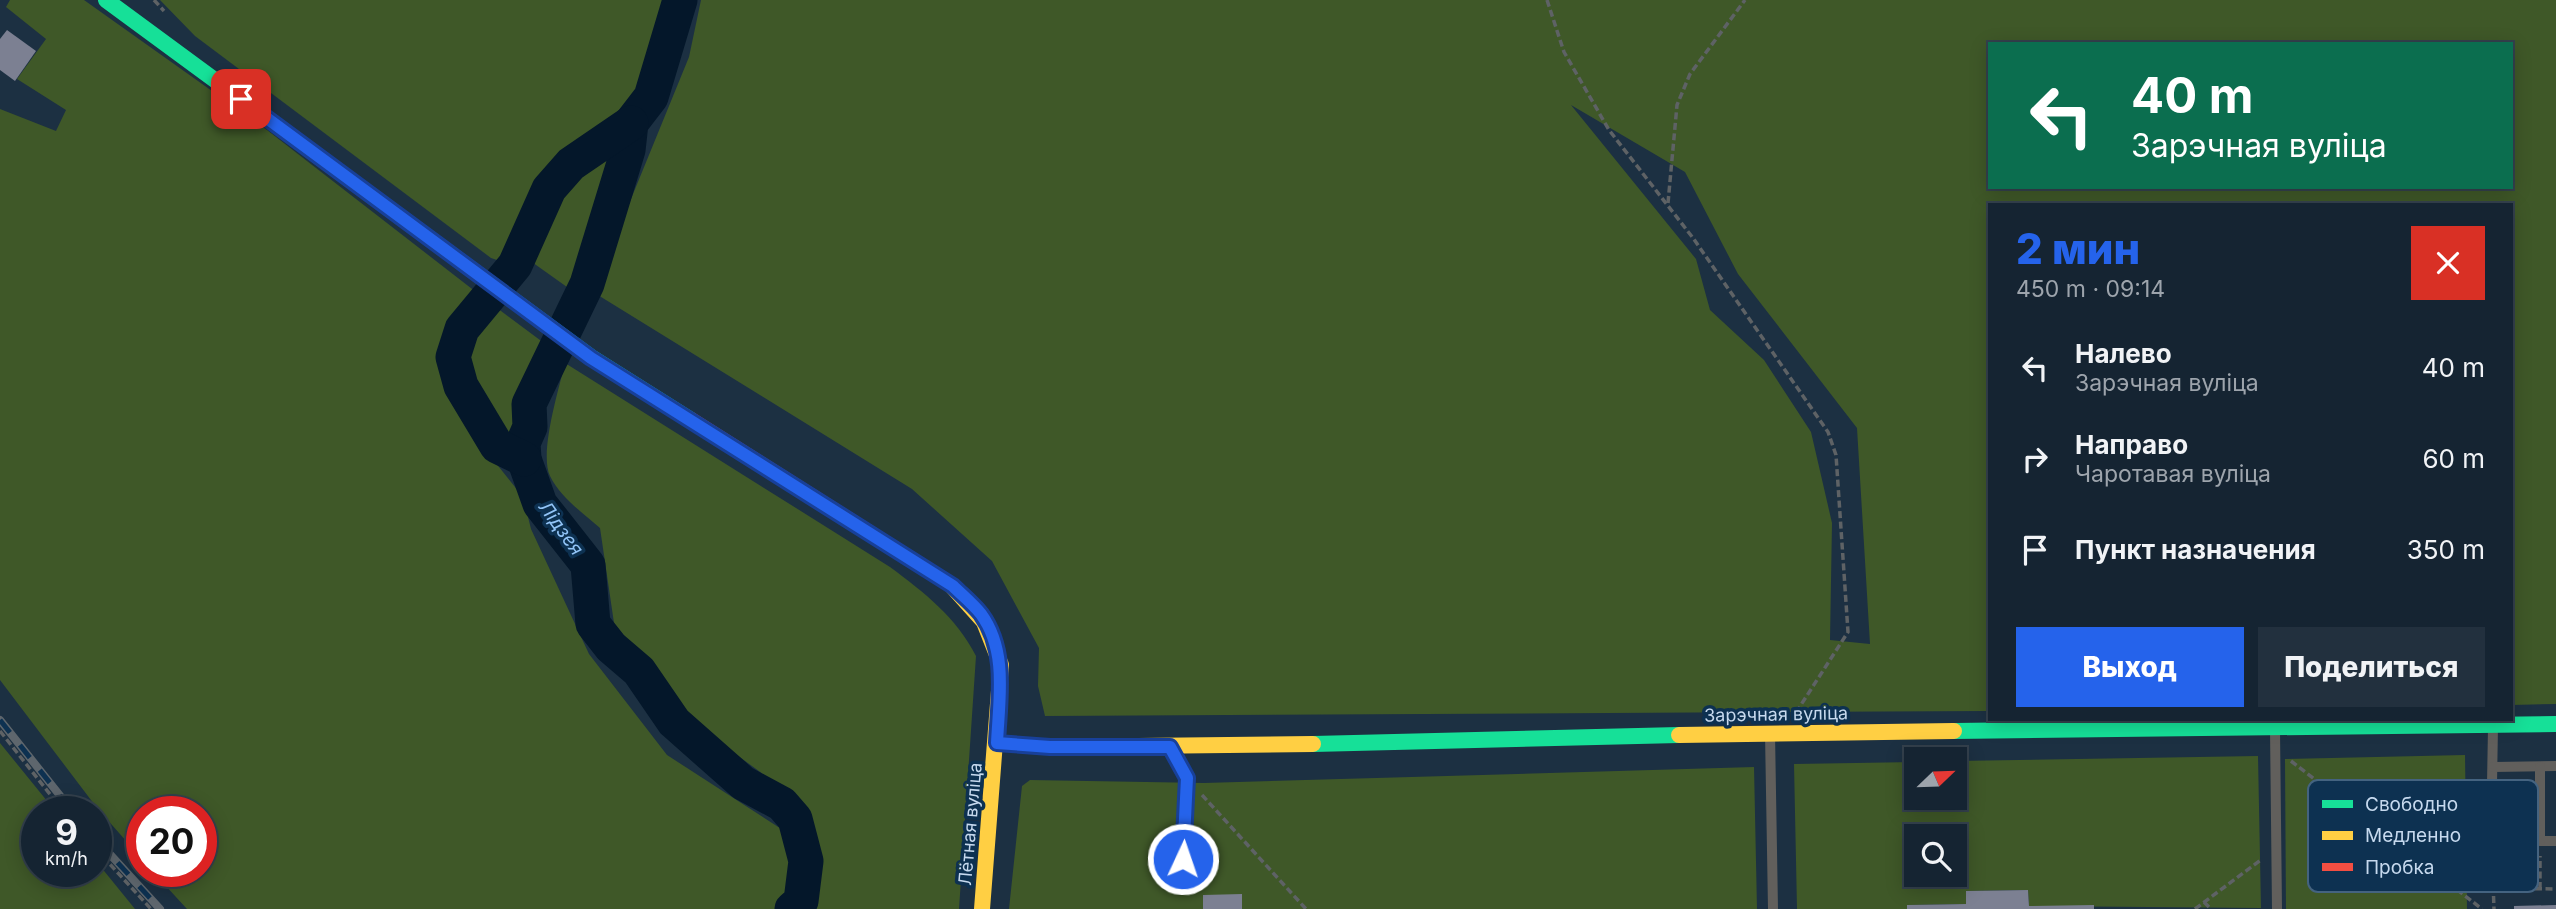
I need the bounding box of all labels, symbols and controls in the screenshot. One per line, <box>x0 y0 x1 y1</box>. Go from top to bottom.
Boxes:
text: 40 m <box>2131 66 2254 125</box>
pin <box>211 69 271 129</box>
icon: left <box>2016 70 2107 161</box>
icon: arrive <box>222 80 260 118</box>
text: Зарэчная вуліца <box>2131 126 2387 165</box>
text: 2 мин <box>2016 223 2140 274</box>
button: close <box>2411 226 2485 300</box>
text: 450 m · 09:14 <box>2016 275 2165 303</box>
text: Налево <box>2075 338 2172 369</box>
icon: left <box>2016 349 2054 387</box>
text: 40 m <box>2422 352 2485 383</box>
text: Зарэчная вуліца <box>2075 369 2259 397</box>
text: Направо <box>2075 429 2188 460</box>
icon: right <box>2016 440 2054 478</box>
text: 60 m <box>2422 443 2485 474</box>
text: Чаротавая вуліца <box>2075 460 2271 488</box>
water label: Лідзея <box>534 496 588 560</box>
icon: arrive <box>2016 531 2054 569</box>
text: Пункт назначения <box>2075 534 2316 565</box>
text: 350 m <box>2407 534 2485 565</box>
button: Выход <box>2016 627 2244 707</box>
button: Поделиться <box>2258 627 2485 707</box>
street label: Зарэчная вуліца <box>1704 702 1848 726</box>
north arrow <box>1904 747 1967 810</box>
map controls <box>1904 747 1967 887</box>
street label: Лётная вуліца <box>954 762 986 886</box>
legend <box>2308 780 2538 892</box>
text: Свободно <box>2365 793 2458 816</box>
speed limit sign: 20 <box>126 796 217 887</box>
text: 9 <box>55 811 78 853</box>
position arrow <box>1146 822 1220 896</box>
button: search <box>1904 824 1967 887</box>
text: Медленно <box>2365 824 2461 847</box>
text: km/h <box>45 848 88 869</box>
text: Пробка <box>2365 856 2434 879</box>

